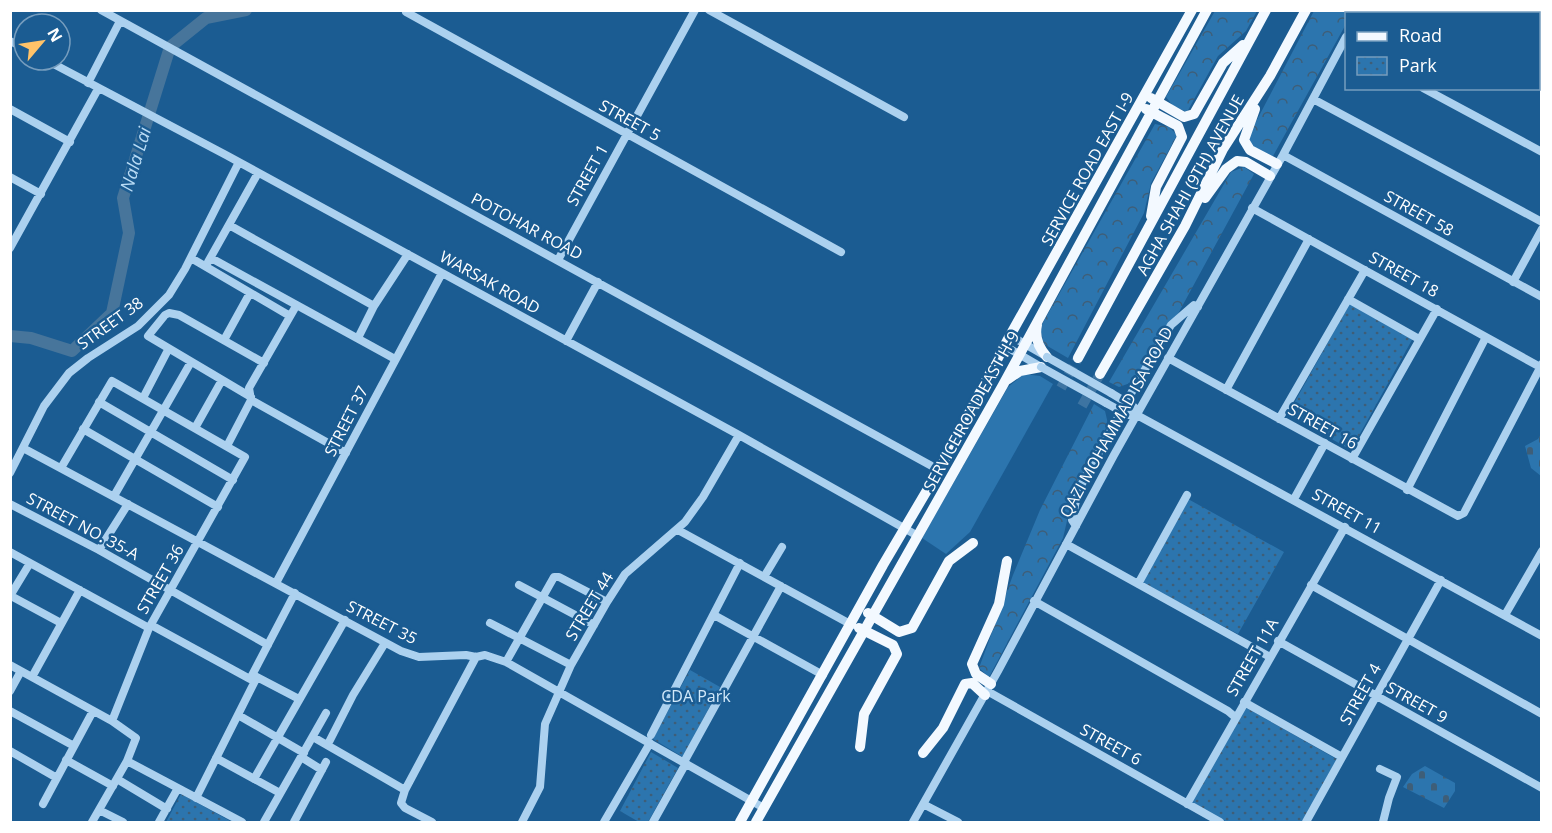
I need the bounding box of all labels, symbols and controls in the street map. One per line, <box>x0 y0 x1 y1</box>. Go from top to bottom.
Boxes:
north arrow <box>12 12 72 72</box>
legend <box>1345 12 1540 90</box>
text: Road <box>1399 23 1442 47</box>
text: N <box>42 24 68 46</box>
text: Park <box>1399 53 1437 77</box>
street label: SERVICE ROAD EAST I-9 <box>1036 88 1138 250</box>
street label: AGHA SHAHI (9TH) AVENUE <box>1131 91 1249 279</box>
street label: STREET 5 <box>595 94 665 146</box>
water label: Nala Lai <box>114 124 156 194</box>
street label: STREET 1 <box>561 140 613 210</box>
street label: STREET 58 <box>1380 185 1458 241</box>
street label: POTOHAR ROAD <box>467 187 587 265</box>
street label: WARSAK ROAD <box>436 245 544 319</box>
street label: STREET 18 <box>1365 246 1443 302</box>
street label: STREET 38 <box>73 292 147 354</box>
street label: QAZI MOHAMMAD ISA ROAD <box>1054 323 1178 521</box>
street label: SERVICE ROAD EAST H-9 <box>918 327 1024 495</box>
street label: STREET 37 <box>319 382 373 460</box>
street label: STREET 16 <box>1284 398 1362 454</box>
street label: STREET 11 <box>1308 483 1386 539</box>
street label: STREET NO. 35-A <box>23 487 144 565</box>
street label: STREET 36 <box>131 540 189 618</box>
street label: STREET 44 <box>560 568 618 644</box>
street label: STREET 35 <box>343 595 421 649</box>
street label: STREET 11A <box>1221 613 1284 700</box>
street label: STREET 4 <box>1334 659 1386 729</box>
street label: STREET 9 <box>1382 676 1452 728</box>
park label: CDA Park <box>661 685 731 707</box>
street label: STREET 6 <box>1076 718 1146 770</box>

